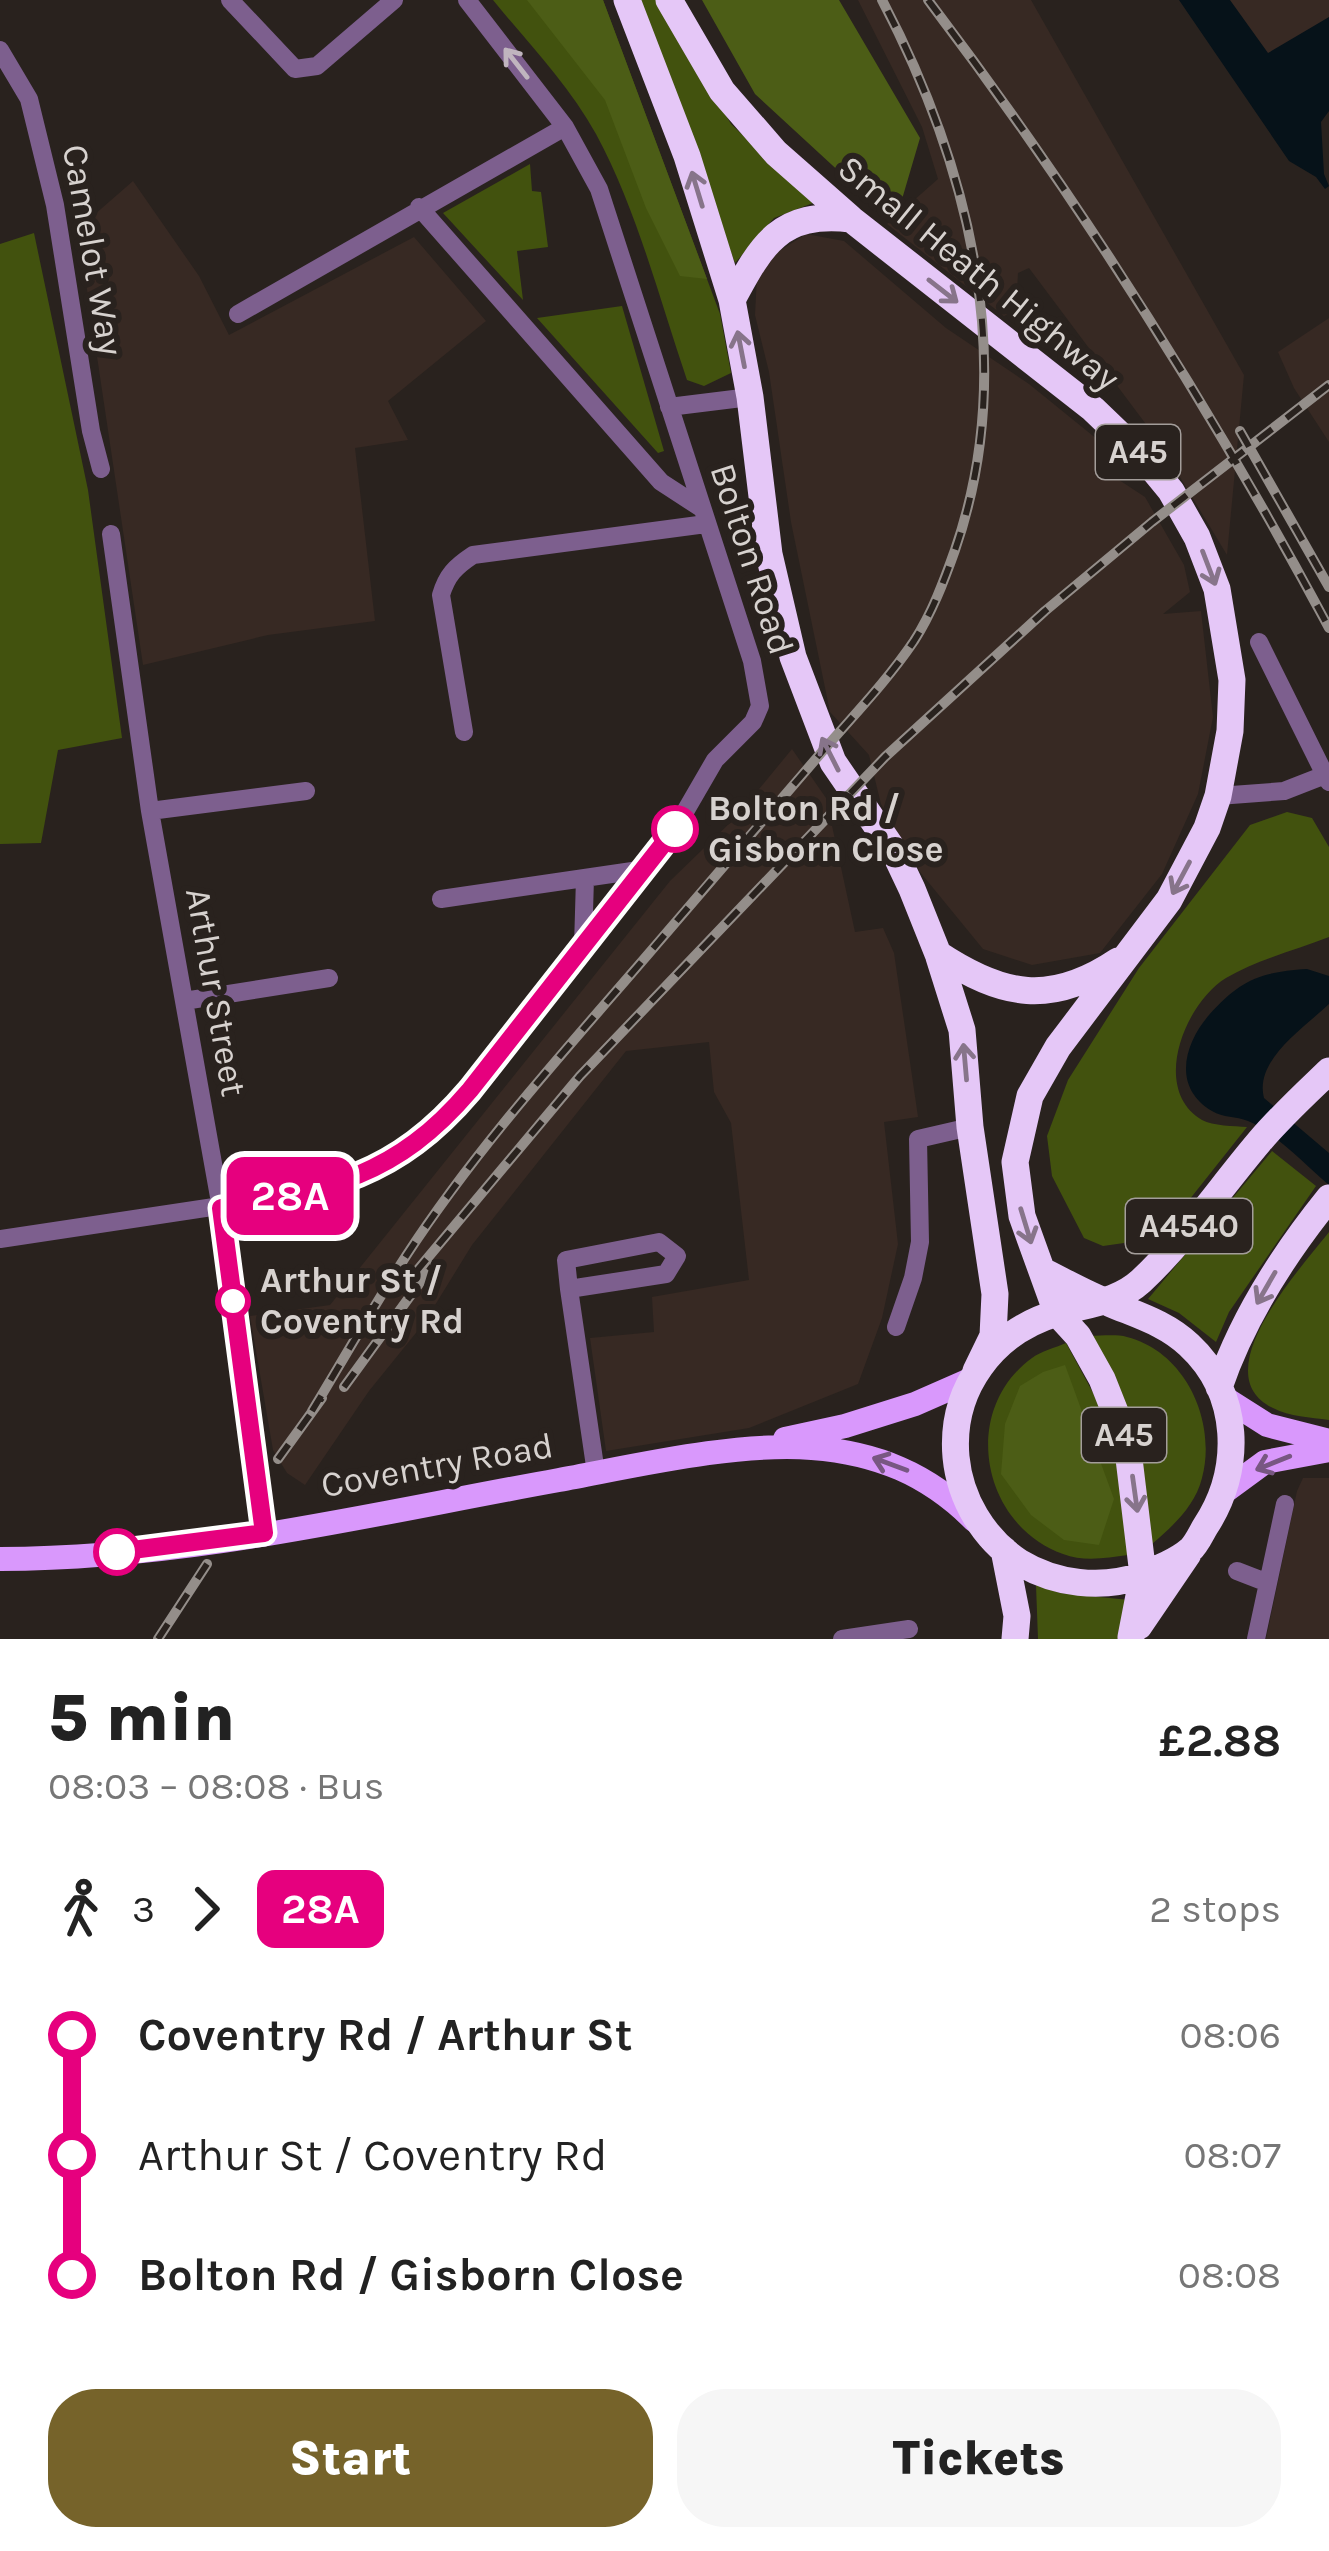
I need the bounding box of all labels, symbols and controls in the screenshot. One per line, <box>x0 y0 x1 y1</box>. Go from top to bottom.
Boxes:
one-way arrow <box>503 48 530 80</box>
street label: Camelot Way <box>54 141 132 359</box>
street label: Small Heath Highway <box>830 147 1128 399</box>
one-way arrow <box>685 171 707 209</box>
one-way arrow <box>927 277 959 304</box>
one-way arrow <box>729 330 751 369</box>
road number: A45 <box>1096 425 1180 479</box>
street label: Bolton Road <box>701 458 803 660</box>
one-way arrow <box>1200 548 1222 585</box>
one-way arrow <box>818 736 841 772</box>
place label: Bolton Rd / Gisborn Close <box>708 787 944 870</box>
marker: Bolton Rd / Gisborn Close <box>653 807 697 851</box>
one-way arrow <box>1169 859 1192 894</box>
street label: Arthur Street <box>177 884 255 1100</box>
one-way arrow <box>953 1043 976 1082</box>
line badge: 28A <box>221 1157 359 1235</box>
text: 28A <box>251 1171 329 1221</box>
road number: A4540 <box>1126 1199 1252 1253</box>
one-way arrow <box>1016 1206 1038 1244</box>
place label: Arthur St / Coventry Rd <box>260 1259 464 1343</box>
one-way arrow <box>1254 1270 1277 1305</box>
marker: Arthur St / Coventry Rd <box>217 1285 249 1317</box>
road number: A45 <box>1082 1408 1166 1462</box>
street label: Coventry Road <box>318 1424 556 1506</box>
one-way arrow <box>872 1452 909 1473</box>
one-way arrow <box>1255 1453 1292 1475</box>
one-way arrow <box>1125 1473 1147 1512</box>
unlabelled marker <box>95 1530 139 1574</box>
text: 5 min <box>48 1679 235 1757</box>
text: £2.88 <box>1159 1715 1281 1767</box>
text: 08:03 – 08:08 · Bus <box>48 1763 384 1809</box>
icon: walk <box>48 1876 114 1942</box>
icon: forward <box>173 1876 239 1942</box>
text: 28A <box>281 1884 360 1934</box>
text: 3 <box>132 1886 155 1932</box>
text: 2 stops <box>1149 1886 1281 1932</box>
text: Coventry Rd / Arthur St <box>138 2009 633 2061</box>
text: 08:06 <box>1179 2012 1281 2058</box>
text: Arthur St / Coventry Rd <box>138 2129 607 2181</box>
text: 08:07 <box>1183 2132 1281 2178</box>
text: Bolton Rd / Gisborn Close <box>138 2249 684 2301</box>
text: 08:08 <box>1178 2252 1281 2298</box>
button: Start <box>48 2389 653 2527</box>
button: Tickets <box>677 2389 1281 2527</box>

